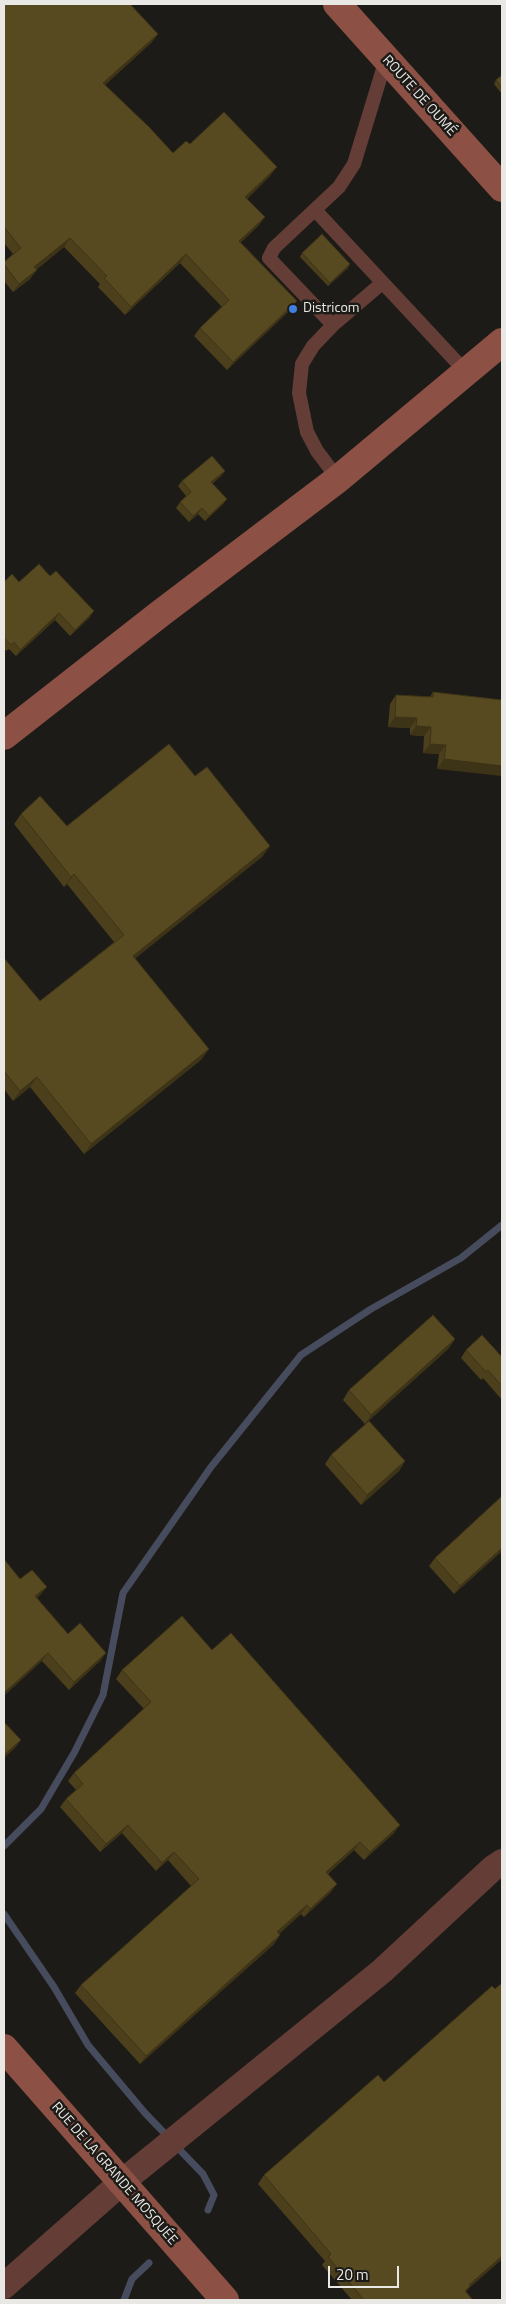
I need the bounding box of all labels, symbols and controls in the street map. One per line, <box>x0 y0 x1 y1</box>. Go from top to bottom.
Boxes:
street label: ROUTE DE OUMÉ <box>378 52 460 140</box>
place label: Districom <box>303 301 360 317</box>
marker: Districom <box>287 303 299 315</box>
street label: RUE DE LA GRANDE MOSQUÉE <box>47 2099 181 2249</box>
scale bar <box>331 2256 402 2288</box>
text: 20 m <box>336 2263 369 2286</box>

